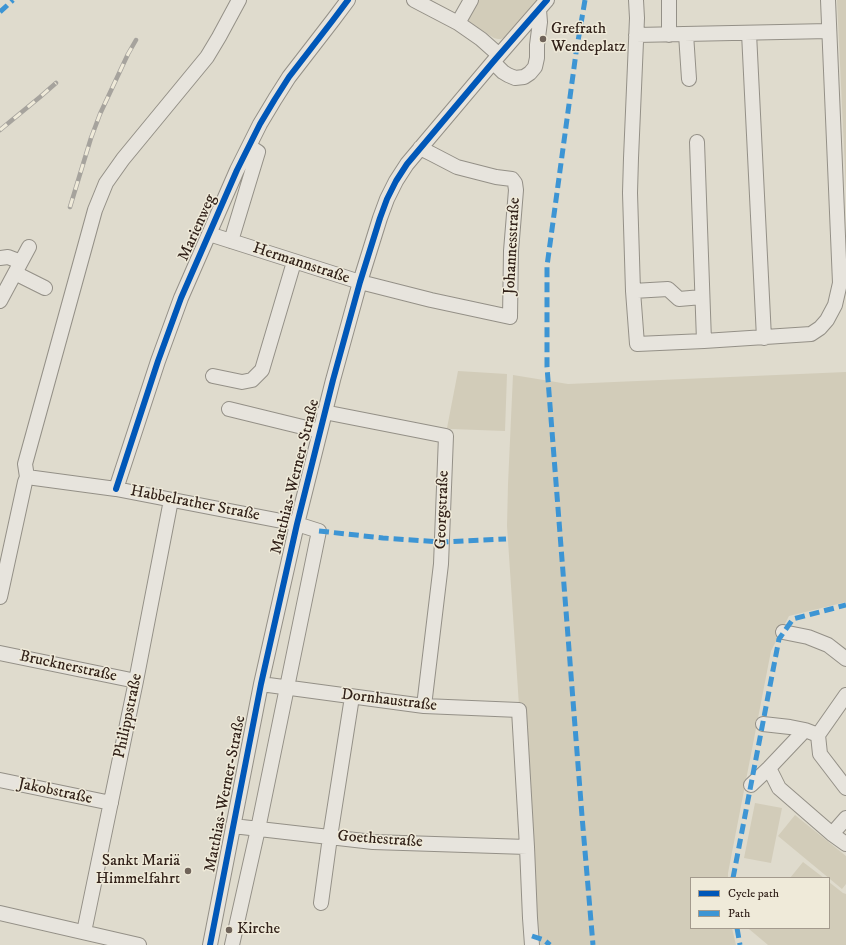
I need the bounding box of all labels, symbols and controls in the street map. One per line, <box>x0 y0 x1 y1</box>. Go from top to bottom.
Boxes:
place label: Grefrath Wendeplatz <box>551 20 626 58</box>
marker: Grefrath Wendeplatz <box>538 34 548 44</box>
street label: Marienweg <box>175 192 221 264</box>
street label: Johannesstraße <box>501 197 525 295</box>
street label: Hermannstraße <box>250 239 352 289</box>
street label: Matthias-Werner-Straße <box>267 397 325 557</box>
street label: Georgstraße <box>432 470 454 550</box>
street label: Habbelrather Straße <box>129 482 261 526</box>
street label: Brucknerstraße <box>18 647 118 687</box>
street label: Philippstraße <box>111 672 147 760</box>
street label: Dornhaustraße <box>340 686 438 716</box>
street label: Matthias-Werner-Straße <box>201 714 251 874</box>
street label: Jakobstraße <box>16 775 94 809</box>
street label: Goethestraße <box>337 827 423 853</box>
place label: Sankt Mariä Himmelfahrt <box>96 852 180 890</box>
marker: Sankt Mariä Himmelfahrt <box>183 866 193 876</box>
legend <box>690 877 830 929</box>
text: Cycle path <box>728 886 779 901</box>
text: Path <box>728 906 750 921</box>
place label: Kirche <box>237 920 280 940</box>
marker: Kirche <box>224 925 234 935</box>

